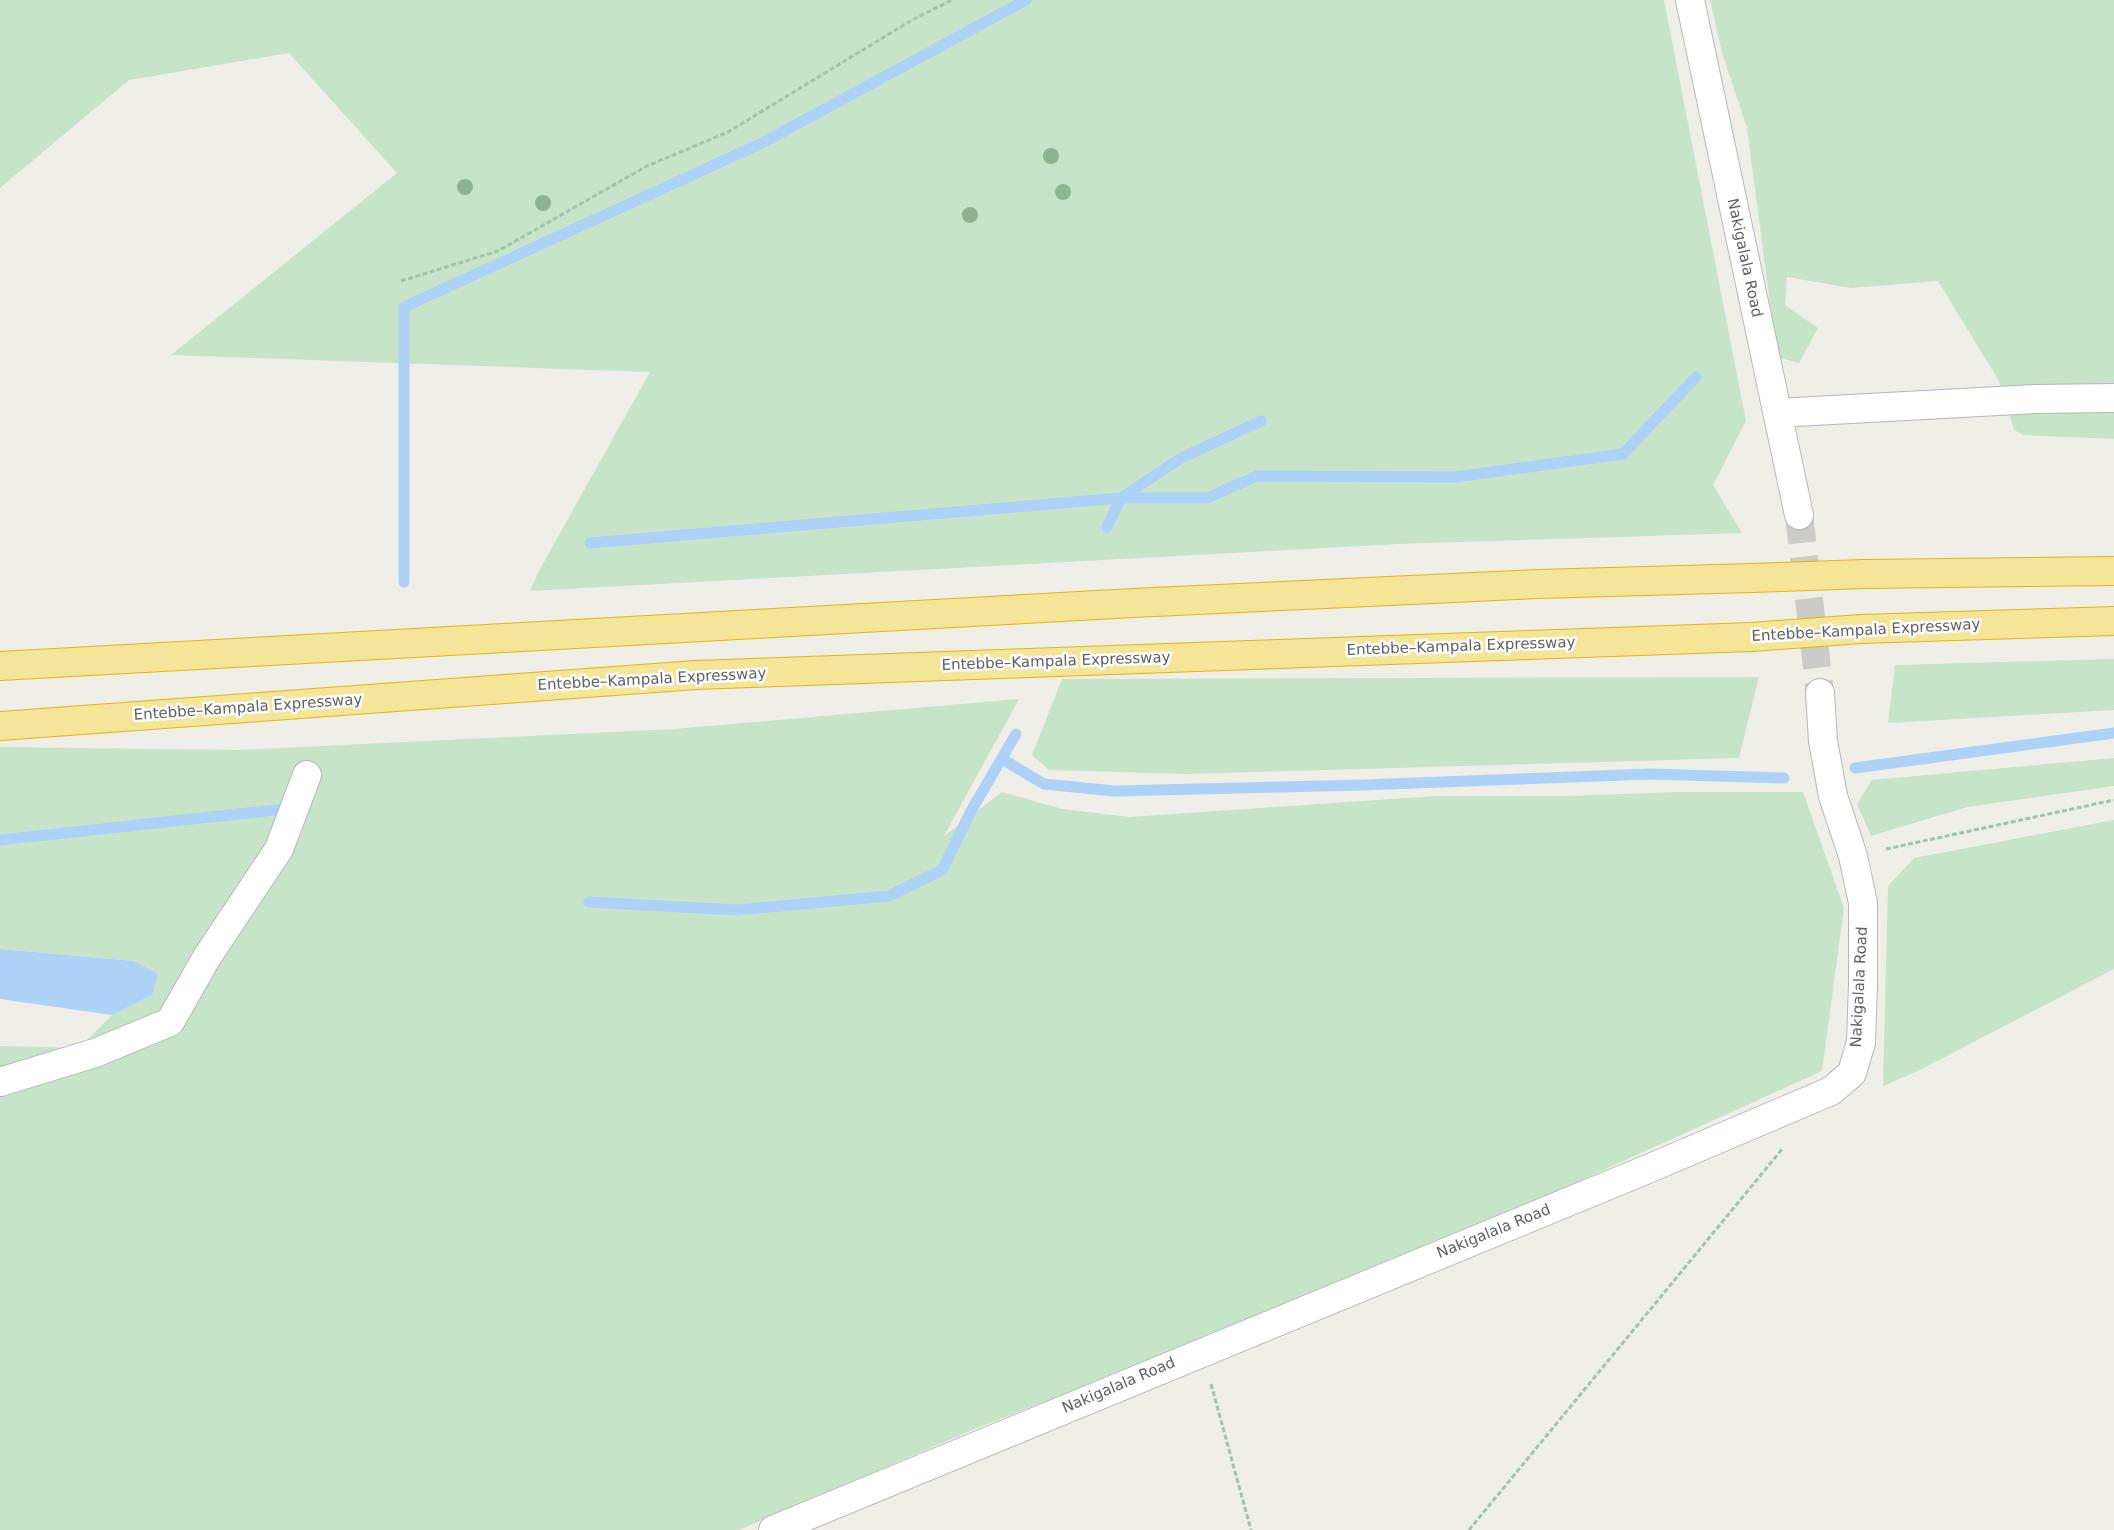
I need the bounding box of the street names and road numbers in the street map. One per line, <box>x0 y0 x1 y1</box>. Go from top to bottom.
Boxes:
street label: Nakigalala Road <box>1723 197 1765 319</box>
street label: Entebbe–Kampala Expressway <box>1751 616 1981 646</box>
street label: Entebbe–Kampala Expressway <box>1346 634 1576 660</box>
street label: Entebbe–Kampala Expressway <box>941 649 1171 675</box>
street label: Entebbe–Kampala Expressway <box>537 665 767 695</box>
street label: Entebbe–Kampala Expressway <box>133 691 363 725</box>
street label: Nakigalala Road <box>1848 926 1872 1048</box>
street label: Nakigalala Road <box>1434 1201 1554 1263</box>
street label: Nakigalala Road <box>1060 1354 1178 1418</box>

